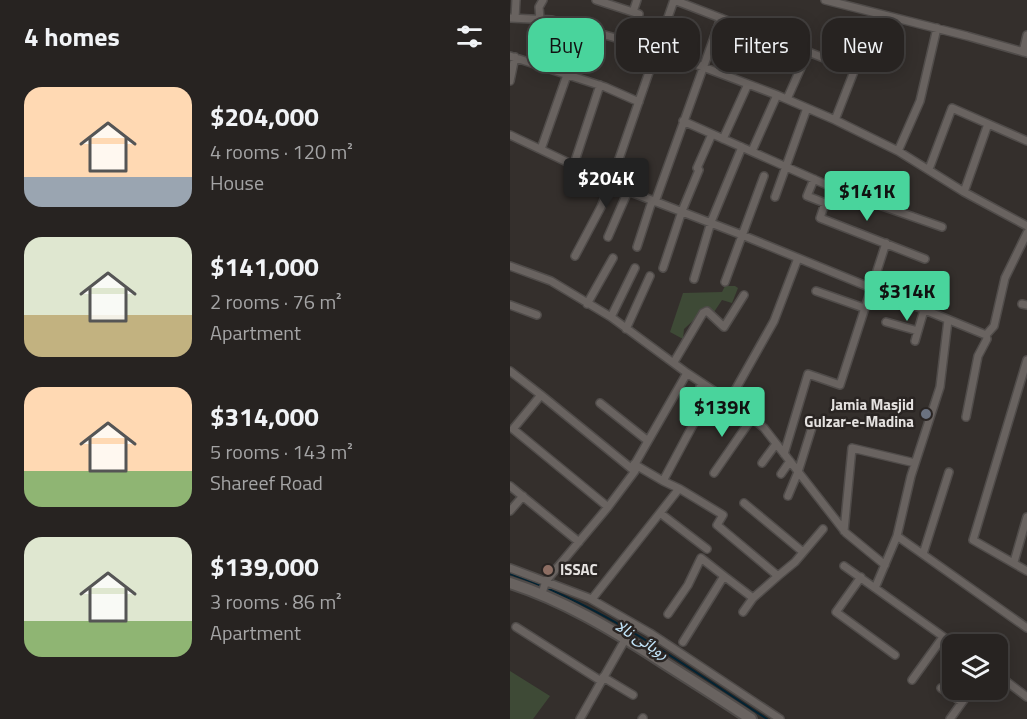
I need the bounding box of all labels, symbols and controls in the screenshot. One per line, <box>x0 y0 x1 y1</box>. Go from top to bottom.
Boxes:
text: 4 homes <box>24 17 120 56</box>
chip: Buy <box>528 18 604 72</box>
chip: Rent <box>616 18 700 72</box>
chip: Filters <box>712 18 810 72</box>
chip: New <box>822 18 904 72</box>
icon: filters <box>453 20 486 53</box>
text: $204,000 <box>210 97 319 136</box>
icon: home <box>72 111 144 183</box>
text: 4 rooms · 120 m² <box>210 136 353 167</box>
pin: $204K <box>564 158 648 209</box>
text: $204K <box>578 162 634 193</box>
text: House <box>210 167 264 198</box>
pin: $141K <box>825 171 909 222</box>
text: $141K <box>839 175 895 206</box>
text: $141,000 <box>210 247 319 286</box>
icon: home <box>72 261 144 333</box>
pin: $314K <box>865 271 949 322</box>
text: $314K <box>879 275 935 306</box>
text: 2 rooms · 76 m² <box>210 286 342 317</box>
text: Apartment <box>210 317 301 348</box>
pin: $139K <box>680 387 764 438</box>
text: $139K <box>694 391 750 422</box>
place label: Jamia Masjid Gulzar-e-Madina <box>804 393 914 433</box>
text: $314,000 <box>210 397 319 436</box>
marker: Jamia Masjid Gulzar-e-Madina <box>919 407 933 421</box>
icon: home <box>72 411 144 483</box>
text: 5 rooms · 143 m² <box>210 436 353 467</box>
text: Shareef Road <box>210 467 323 498</box>
text: $139,000 <box>210 547 319 586</box>
place label: ISSAC <box>560 558 598 581</box>
icon: home <box>72 561 144 633</box>
marker: ISSAC <box>541 563 555 577</box>
text: 3 rooms · 86 m² <box>210 586 342 617</box>
water label: روہائی نالا <box>610 613 674 665</box>
text: Apartment <box>210 617 301 648</box>
map controls <box>942 634 1008 700</box>
button: layers <box>942 634 1008 700</box>

